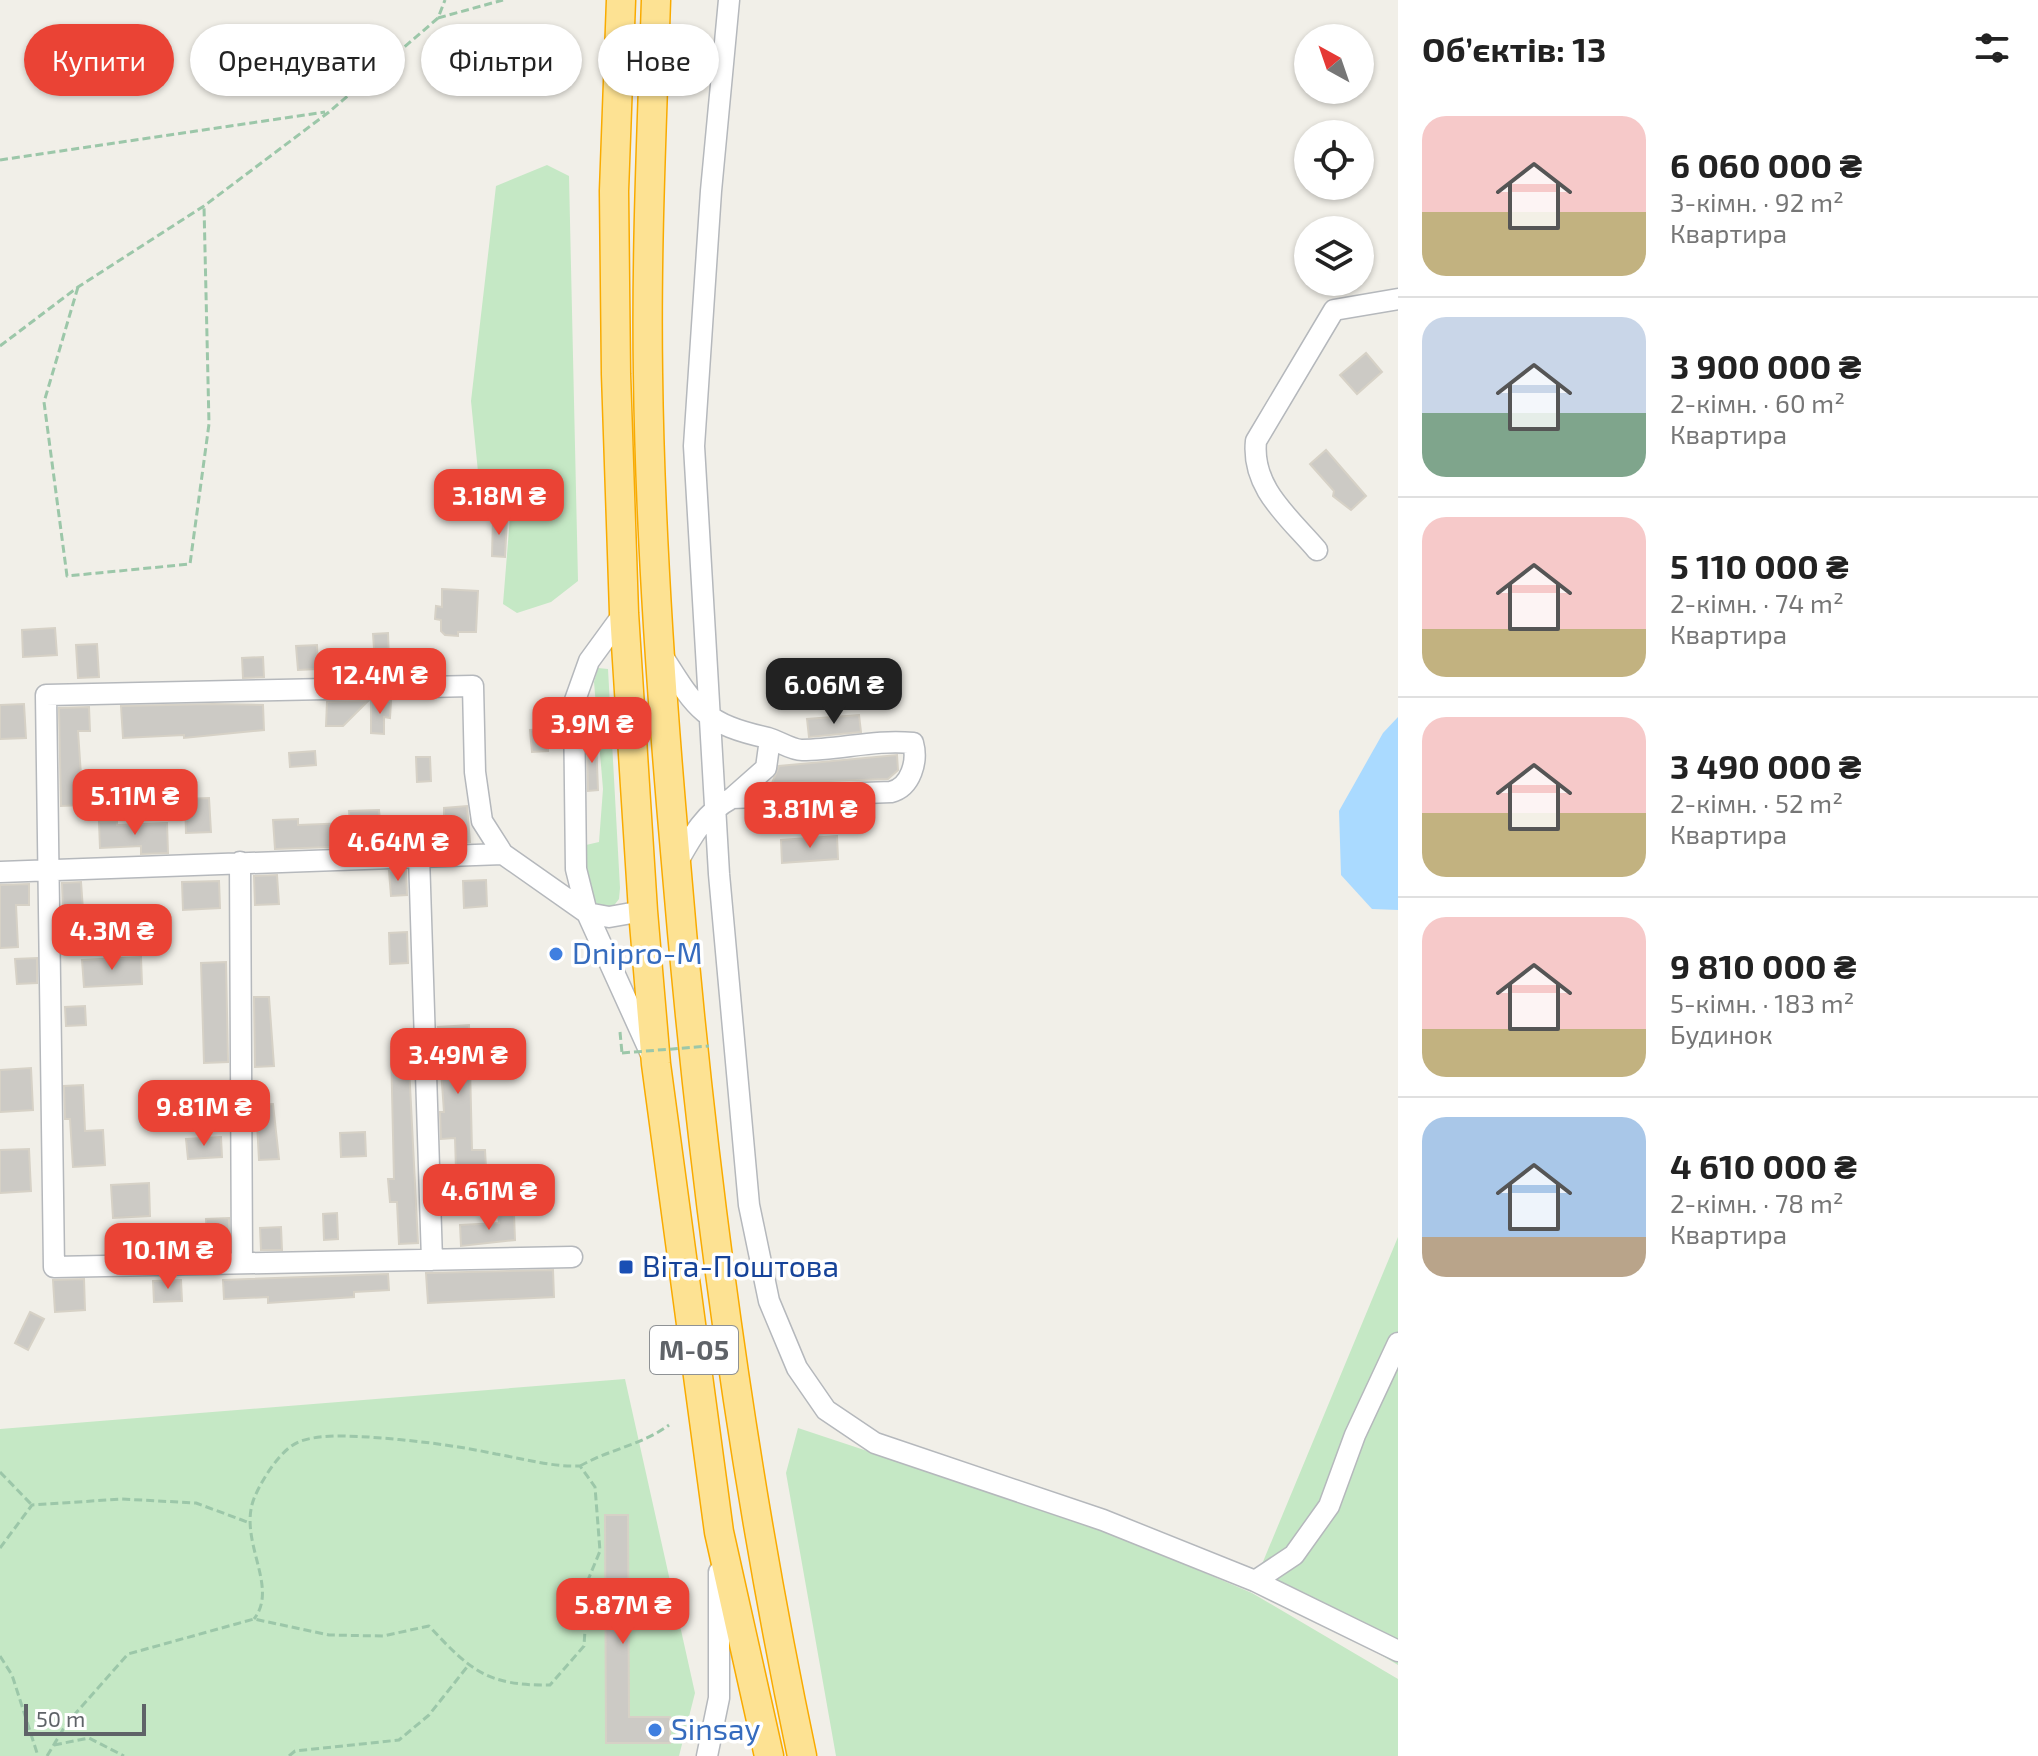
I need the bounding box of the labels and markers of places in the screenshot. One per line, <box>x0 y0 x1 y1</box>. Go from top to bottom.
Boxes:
pin: 3.18M ₴ <box>425 469 573 537</box>
pin: 12.4M ₴ <box>306 648 454 716</box>
pin: 6.06M ₴ <box>760 658 908 726</box>
pin: 3.9M ₴ <box>527 697 657 765</box>
pin: 5.11M ₴ <box>61 769 209 837</box>
pin: 3.81M ₴ <box>736 782 884 850</box>
pin: 4.64M ₴ <box>324 815 472 883</box>
pin: 4.3M ₴ <box>47 904 177 972</box>
place label: Dnipro-M <box>572 934 703 970</box>
marker: Dnipro-M <box>547 945 565 963</box>
pin: 3.49M ₴ <box>384 1028 532 1096</box>
pin: 9.81M ₴ <box>130 1080 278 1148</box>
pin: 4.61M ₴ <box>415 1164 563 1232</box>
pin: 10.1M ₴ <box>94 1223 242 1291</box>
place label: Віта-Поштова <box>642 1247 839 1283</box>
marker: Віта-Поштова <box>617 1258 635 1276</box>
pin: 5.87M ₴ <box>549 1578 697 1646</box>
place label: Sinsay <box>671 1710 760 1746</box>
marker: Sinsay <box>646 1721 664 1739</box>

